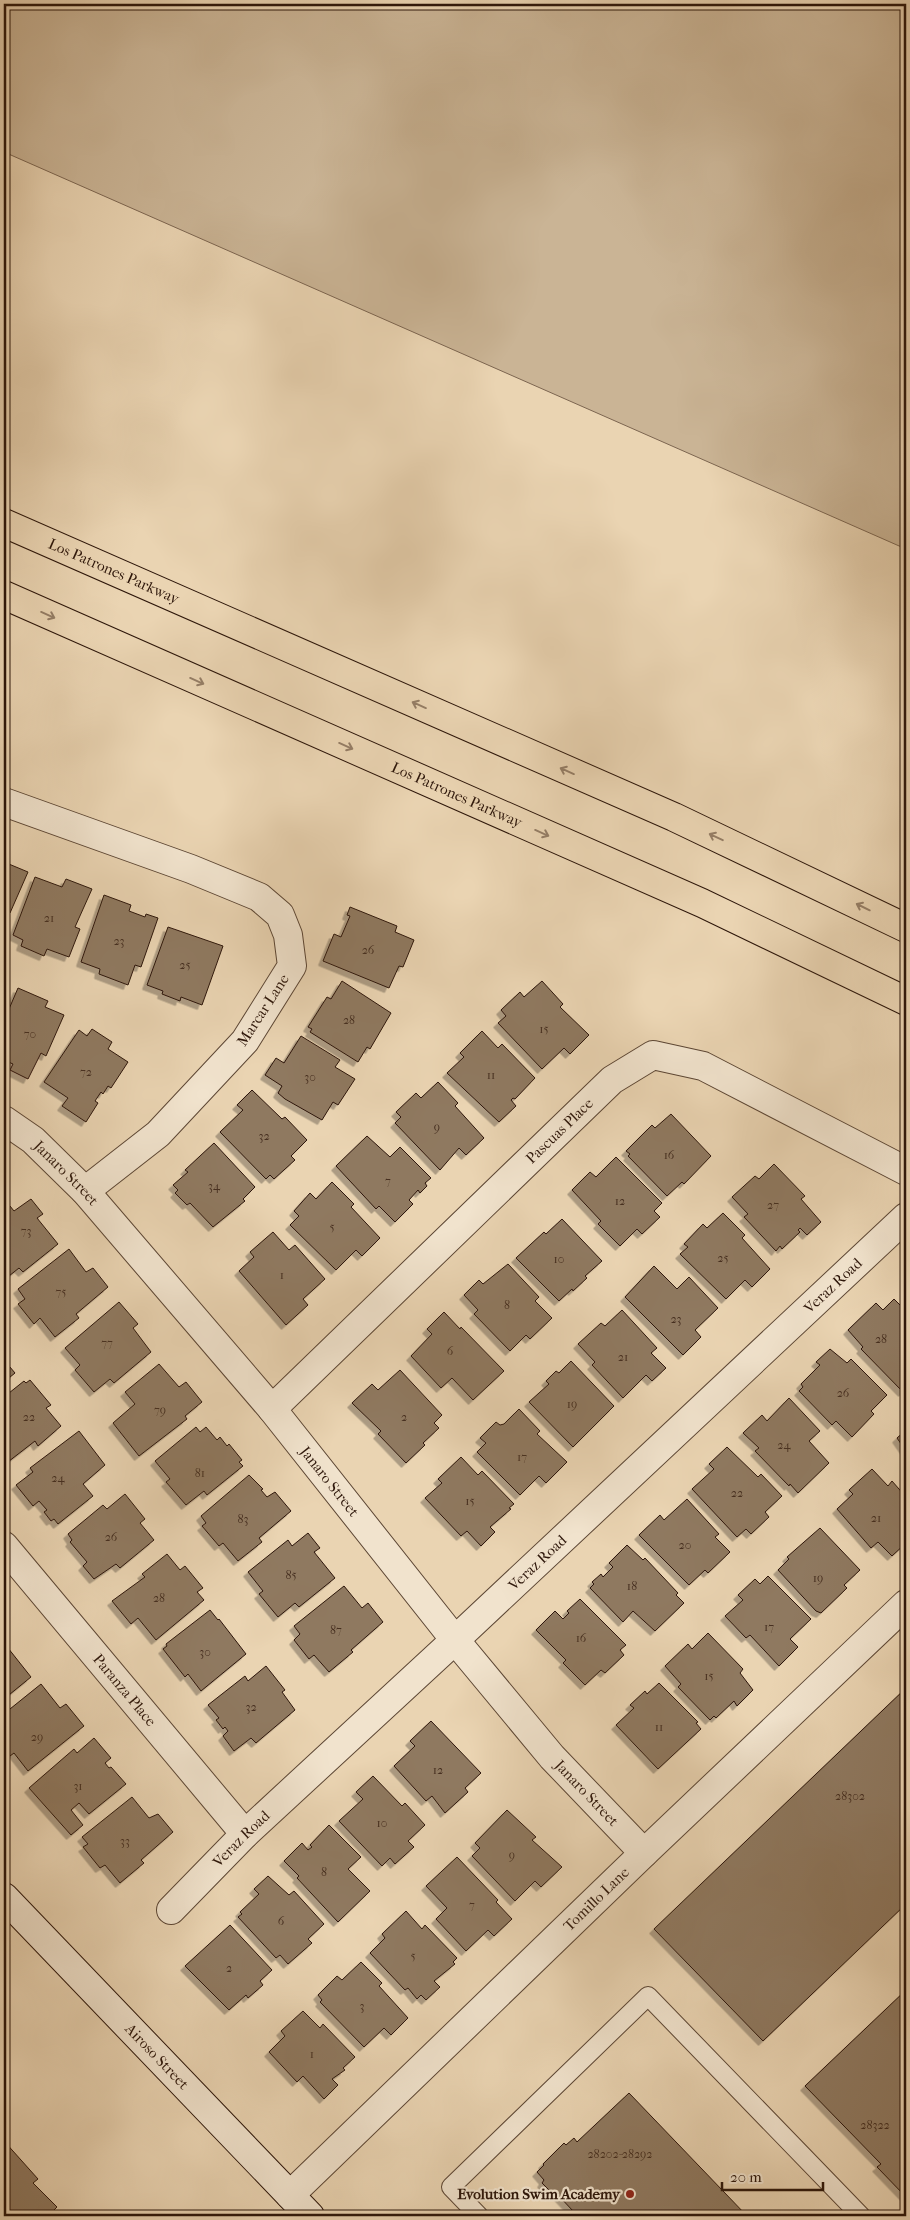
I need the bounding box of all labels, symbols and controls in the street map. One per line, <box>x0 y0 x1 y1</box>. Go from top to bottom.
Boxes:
street label: Los Patrones Parkway <box>46 535 183 608</box>
one-way arrow <box>40 611 55 621</box>
one-way arrow <box>189 676 204 686</box>
one-way arrow <box>412 700 427 710</box>
one-way arrow <box>338 742 353 752</box>
street label: Los Patrones Parkway <box>389 758 526 832</box>
one-way arrow <box>560 765 575 775</box>
one-way arrow <box>534 828 549 838</box>
one-way arrow <box>709 832 724 841</box>
one-way arrow <box>855 901 870 911</box>
house number: 21 <box>44 911 54 925</box>
house number: 23 <box>113 934 125 948</box>
house number: 26 <box>362 943 375 957</box>
house number: 25 <box>179 958 191 972</box>
street label: Marcar Lane <box>233 970 293 1049</box>
house number: 28 <box>343 1013 355 1027</box>
house number: 15 <box>539 1022 549 1036</box>
house number: 70 <box>24 1027 36 1041</box>
house number: 72 <box>80 1065 92 1079</box>
house number: 11 <box>487 1068 495 1082</box>
house number: 30 <box>304 1070 316 1084</box>
street label: Pascuas Place <box>522 1094 597 1167</box>
house number: 9 <box>434 1120 440 1134</box>
house number: 32 <box>258 1129 270 1143</box>
street label: Janaro Street <box>29 1136 103 1210</box>
house number: 16 <box>664 1148 675 1162</box>
house number: 7 <box>385 1174 391 1188</box>
house number: 34 <box>208 1179 221 1193</box>
house number: 12 <box>615 1194 625 1208</box>
house number: 27 <box>767 1198 779 1212</box>
house number: 5 <box>329 1220 335 1234</box>
house number: 73 <box>21 1224 31 1238</box>
house number: 25 <box>717 1251 729 1265</box>
house number: 10 <box>554 1252 564 1266</box>
street label: Veraz Road <box>799 1254 866 1318</box>
house number: 1 <box>280 1268 284 1282</box>
house number: 75 <box>56 1285 66 1299</box>
house number: 8 <box>504 1298 510 1312</box>
house number: 23 <box>670 1312 682 1326</box>
house number: 28 <box>875 1332 887 1346</box>
house number: 77 <box>101 1336 113 1350</box>
house number: 6 <box>447 1344 454 1358</box>
house number: 21 <box>618 1350 628 1364</box>
house number: 26 <box>837 1386 850 1400</box>
house number: 19 <box>567 1397 577 1411</box>
house number: 79 <box>154 1403 166 1417</box>
house number: 22 <box>23 1410 35 1424</box>
house number: 2 <box>401 1410 407 1424</box>
house number: 24 <box>777 1438 792 1452</box>
street label: Janaro Street <box>296 1442 363 1521</box>
house number: 17 <box>517 1450 527 1464</box>
house number: 81 <box>195 1466 205 1480</box>
house number: 24 <box>51 1471 66 1485</box>
house number: 22 <box>731 1486 743 1500</box>
house number: 15 <box>465 1494 475 1508</box>
house number: 21 <box>871 1511 881 1525</box>
house number: 83 <box>238 1512 249 1526</box>
house number: 26 <box>105 1530 118 1544</box>
street label: Veraz Road <box>504 1531 571 1595</box>
house number: 20 <box>679 1538 691 1552</box>
house number: 85 <box>285 1568 297 1582</box>
house number: 19 <box>813 1571 823 1585</box>
house number: 18 <box>627 1579 637 1593</box>
house number: 28 <box>153 1591 165 1605</box>
house number: 17 <box>764 1620 774 1634</box>
house number: 87 <box>330 1623 342 1637</box>
house number: 16 <box>576 1631 587 1645</box>
house number: 30 <box>199 1645 211 1659</box>
street label: Paranza Place <box>89 1650 160 1730</box>
house number: 15 <box>704 1669 714 1683</box>
house number: 32 <box>245 1700 257 1714</box>
house number: 11 <box>655 1720 663 1734</box>
house number: 29 <box>31 1730 43 1744</box>
street label: Janaro Street <box>550 1756 623 1830</box>
house number: 12 <box>433 1763 443 1777</box>
house number: 31 <box>73 1779 83 1793</box>
house number: 28302 <box>835 1789 865 1803</box>
street label: Veraz Road <box>208 1806 274 1871</box>
house number: 10 <box>377 1816 387 1830</box>
house number: 33 <box>120 1834 130 1848</box>
house number: 9 <box>509 1848 515 1862</box>
street label: Tomillo Lane <box>560 1863 633 1935</box>
house number: 8 <box>321 1865 327 1879</box>
house number: 7 <box>469 1898 475 1912</box>
house number: 6 <box>278 1914 285 1928</box>
house number: 5 <box>410 1949 416 1963</box>
house number: 2 <box>226 1961 232 1975</box>
house number: 3 <box>360 1999 365 2013</box>
street label: Airoso Street <box>121 2019 193 2094</box>
house number: 1 <box>310 2047 314 2061</box>
house number: 28322 <box>860 2118 890 2132</box>
house number: 28202-28292 <box>587 2147 653 2161</box>
scale bar <box>722 2160 824 2192</box>
text: 20 m <box>730 2168 762 2186</box>
place label: Evolution Swim Academy <box>457 2185 621 2203</box>
marker: Evolution Swim Academy <box>624 2188 636 2200</box>

